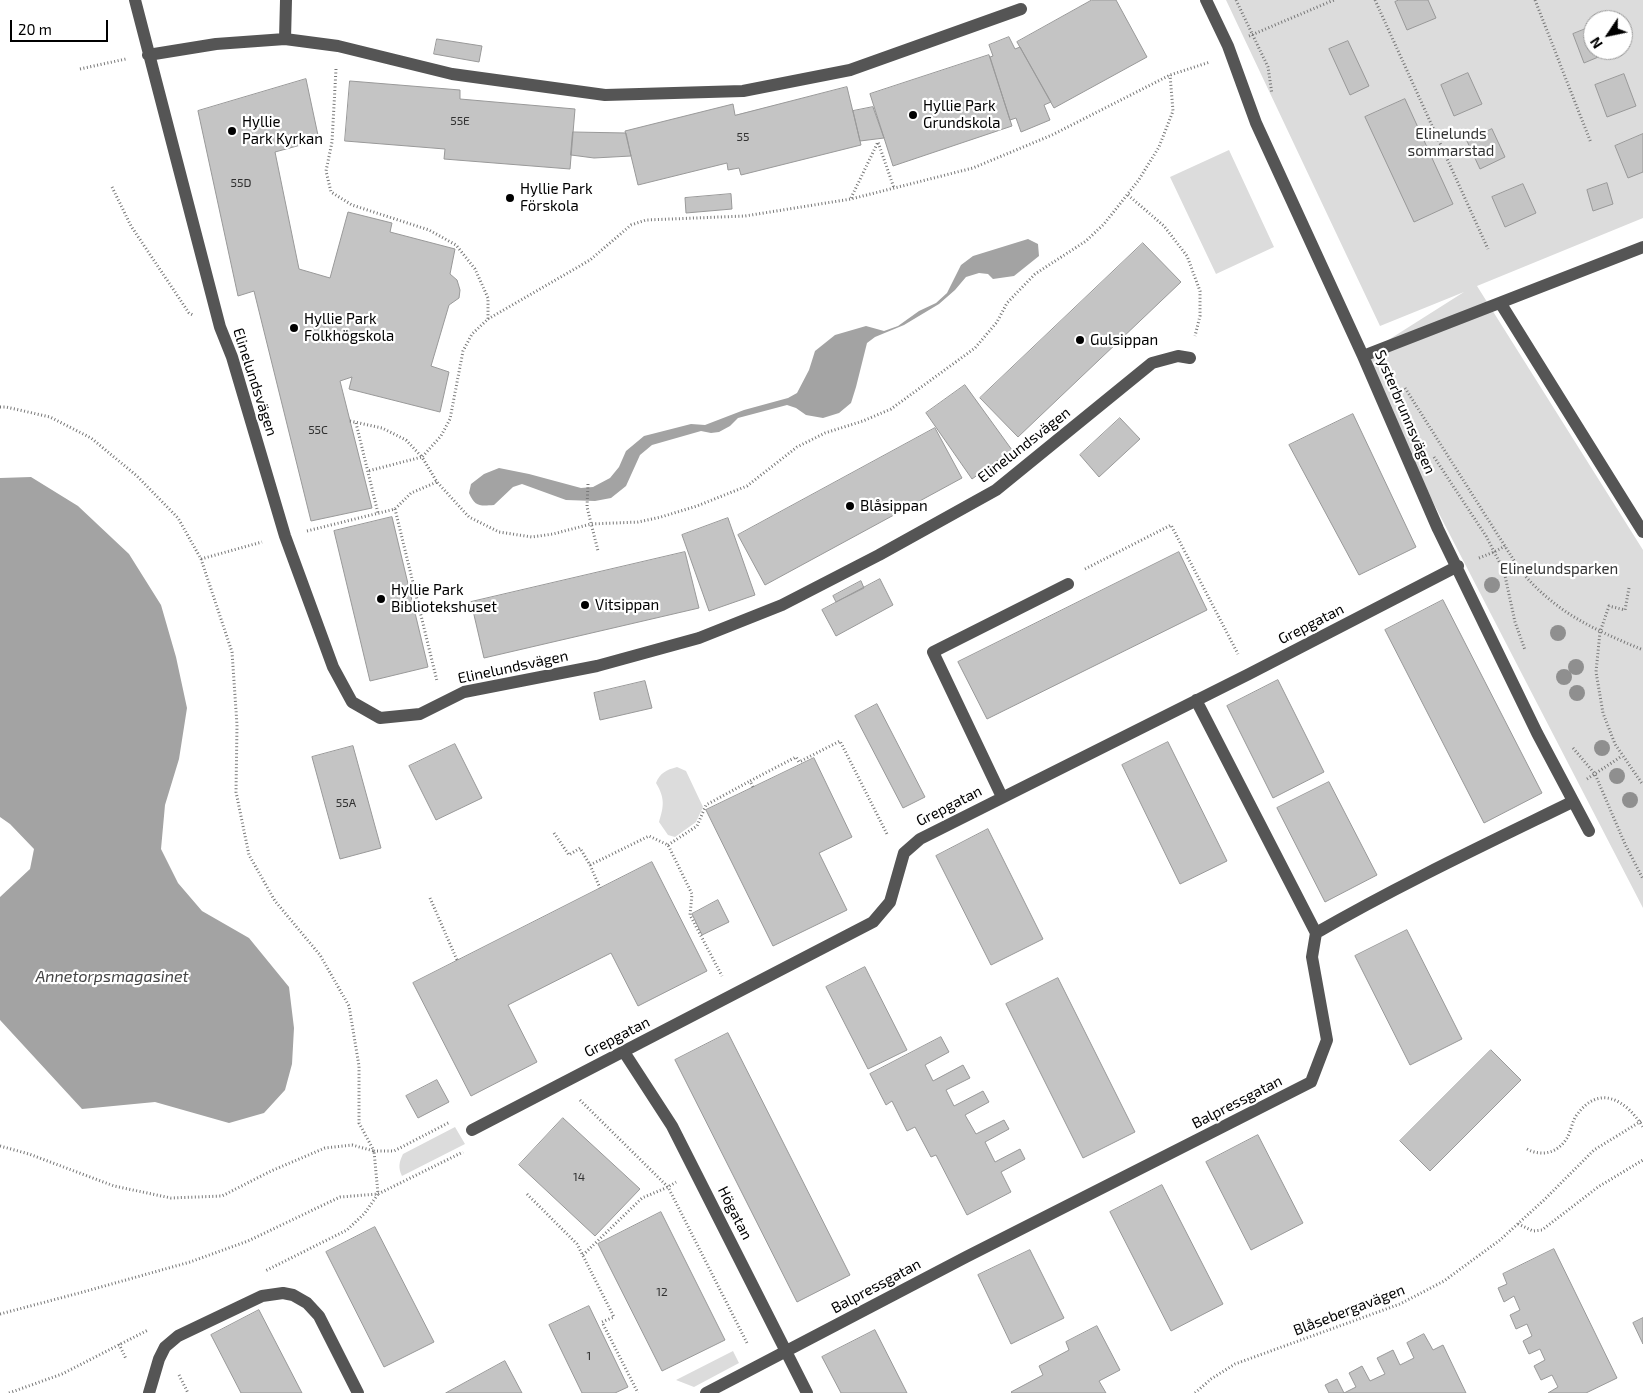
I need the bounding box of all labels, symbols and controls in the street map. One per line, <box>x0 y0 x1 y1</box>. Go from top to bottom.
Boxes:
scale bar <box>12 10 110 42</box>
north arrow <box>1583 10 1633 60</box>
text: 20 m <box>18 20 52 38</box>
text: N <box>1586 34 1606 52</box>
place label: Hyllie Park Grundskola <box>923 97 1001 132</box>
marker: Hyllie Park Grundskola <box>907 109 919 121</box>
place label: Hyllie Park Kyrkan <box>242 113 323 148</box>
house number: 55E <box>450 114 470 128</box>
marker: Hyllie Park Kyrkan <box>226 125 238 137</box>
park label: Elinelunds sommarstad <box>1408 125 1494 160</box>
house number: 55 <box>737 130 749 144</box>
house number: 55D <box>231 176 251 190</box>
place label: Hyllie Park Förskola <box>520 180 593 215</box>
marker: Hyllie Park Förskola <box>504 192 516 204</box>
place label: Hyllie Park Folkhögskola <box>304 310 394 345</box>
marker: Hyllie Park Folkhögskola <box>288 322 300 334</box>
street label: Elinelundsvägen <box>229 326 281 438</box>
place label: Gulsippan <box>1090 331 1158 349</box>
marker: Gulsippan <box>1074 334 1086 346</box>
street label: Systerbrunnsvägen <box>1371 347 1439 477</box>
street label: Elinelundsvägen <box>974 403 1074 487</box>
house number: 55C <box>308 423 328 437</box>
place label: Blåsippan <box>860 497 928 515</box>
marker: Blåsippan <box>844 500 856 512</box>
park label: Elinelundsparken <box>1500 560 1618 578</box>
place label: Hyllie Park Bibliotekshuset <box>391 581 497 616</box>
marker: Hyllie Park Bibliotekshuset <box>375 593 387 605</box>
place label: Vitsippan <box>595 596 659 614</box>
marker: Vitsippan <box>579 599 591 611</box>
street label: Grepgatan <box>1275 600 1347 648</box>
street label: Elinelundsvägen <box>456 647 570 687</box>
street label: Grepgatan <box>913 782 985 830</box>
house number: 55A <box>336 796 356 810</box>
water label: Annetorpsmagasinet <box>35 967 189 987</box>
street label: Grepgatan <box>581 1013 653 1061</box>
street label: Balpressgatan <box>1189 1072 1285 1132</box>
house number: 14 <box>573 1170 585 1184</box>
street label: Högatan <box>714 1183 756 1243</box>
street label: Balpressgatan <box>828 1255 924 1317</box>
street label: Blåsebergavägen <box>1291 1280 1407 1340</box>
house number: 12 <box>656 1285 668 1299</box>
house number: 1 <box>587 1349 591 1363</box>

